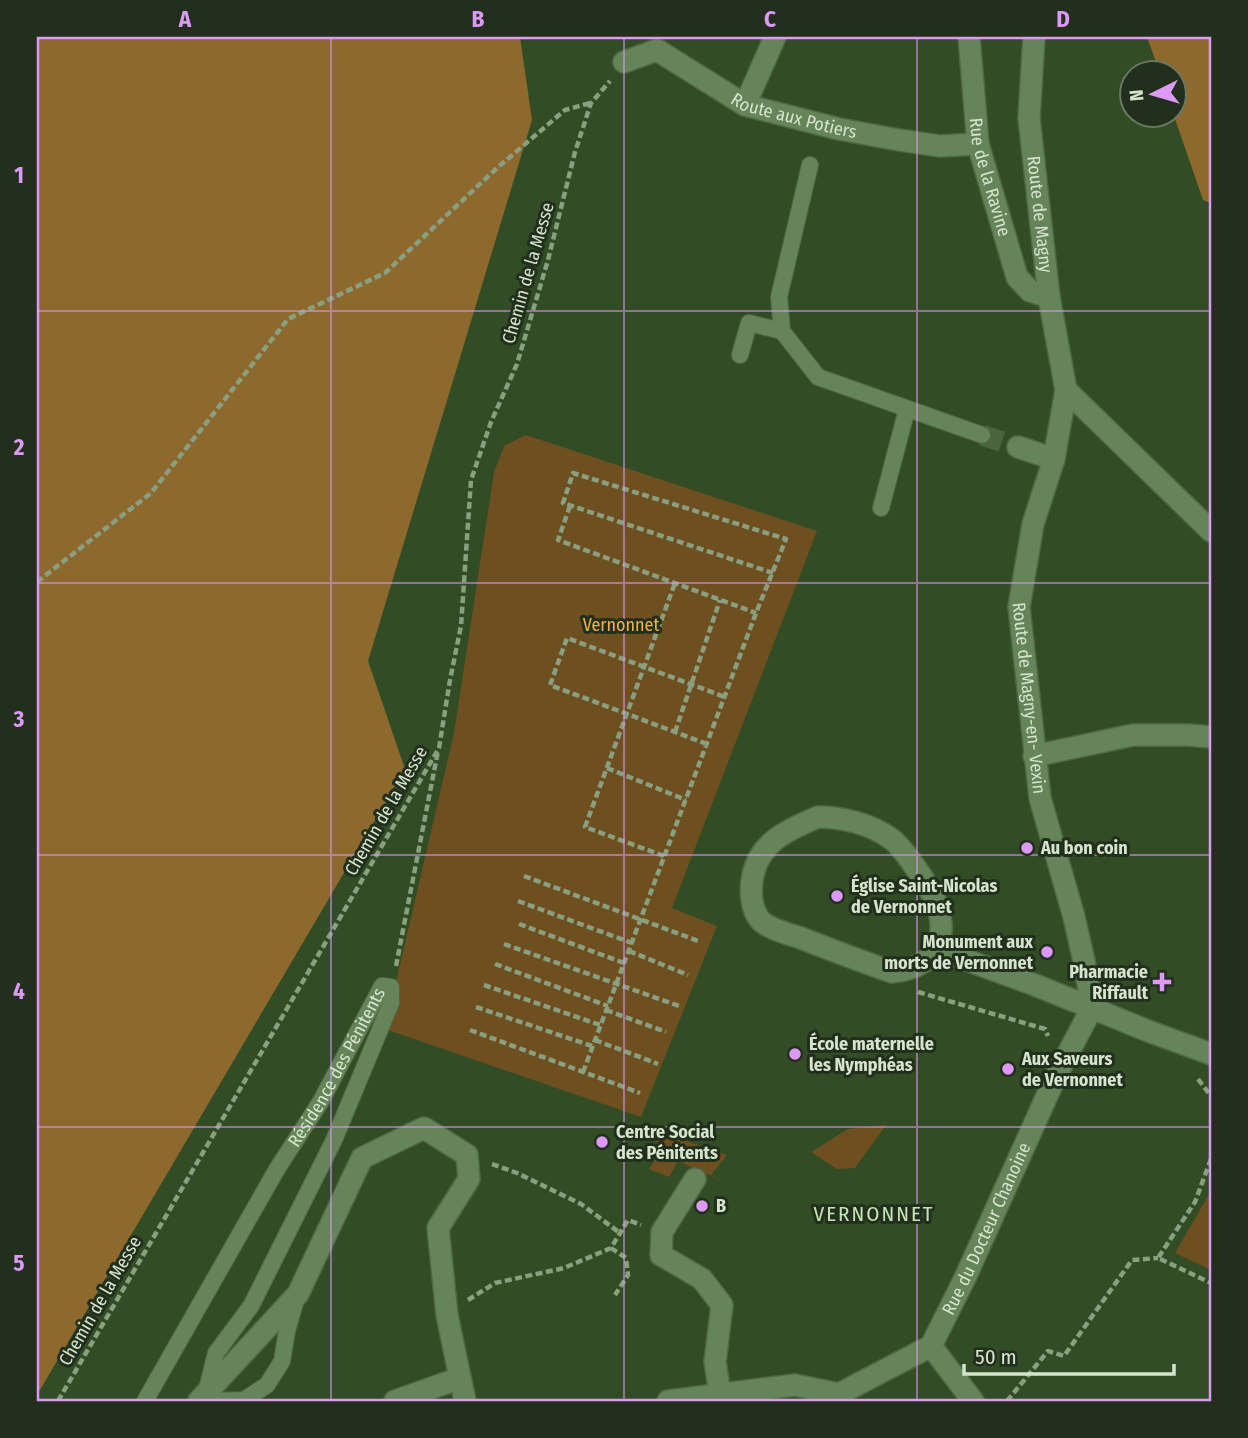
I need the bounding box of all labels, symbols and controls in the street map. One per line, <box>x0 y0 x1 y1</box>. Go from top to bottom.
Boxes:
text: A <box>178 5 192 33</box>
text: B <box>472 5 485 33</box>
text: C <box>764 5 776 33</box>
text: D <box>1056 5 1070 33</box>
north arrow <box>1118 60 1188 130</box>
street label: Route aux Potiers <box>727 88 859 143</box>
text: N <box>1125 89 1149 102</box>
street label: Rue de la Ravine <box>965 117 1015 239</box>
street label: Route de Magny <box>1022 155 1057 274</box>
text: 1 <box>14 161 24 189</box>
street label: Chemin de la Messe <box>497 200 559 346</box>
text: 2 <box>13 433 25 461</box>
street label: Route de Magny-en- Vexin <box>1008 601 1050 795</box>
park label: Vernonnet <box>583 614 659 636</box>
text: 3 <box>13 705 25 733</box>
street label: Chemin de la Messe <box>340 742 432 880</box>
place label: Au bon coin <box>1040 837 1128 859</box>
marker: Au bon coin <box>1019 840 1035 856</box>
place label: Église Saint-Nicolas de Vernonnet <box>851 874 997 918</box>
marker: Église Saint-Nicolas de Vernonnet <box>829 888 845 904</box>
place label: Monument aux morts de Vernonnet <box>884 931 1034 974</box>
marker: Monument aux morts de Vernonnet <box>1039 944 1055 960</box>
place label: Pharmacie Riffault <box>1069 961 1149 1004</box>
marker: Pharmacie Riffault <box>1154 974 1170 990</box>
text: 4 <box>13 977 25 1005</box>
street label: Résidence des Pénitents <box>283 984 390 1151</box>
place label: École maternelle les Nymphéas <box>809 1032 934 1076</box>
marker: École maternelle les Nymphéas <box>787 1046 803 1062</box>
place label: Aux Saveurs de Vernonnet <box>1021 1048 1123 1091</box>
marker: Aux Saveurs de Vernonnet <box>1000 1061 1016 1077</box>
place label: Centre Social des Pénitents <box>616 1121 718 1164</box>
marker: Centre Social des Pénitents <box>594 1134 610 1150</box>
street label: Rue du Docteur Chanoine <box>937 1139 1036 1318</box>
place label: B <box>716 1195 726 1217</box>
marker: B <box>694 1198 710 1214</box>
district label: VERNONNET <box>814 1201 934 1227</box>
street label: Chemin de la Messe <box>54 1232 146 1370</box>
text: 5 <box>13 1249 25 1277</box>
scale bar <box>964 1333 1174 1377</box>
text: 50 m <box>975 1344 1017 1370</box>

